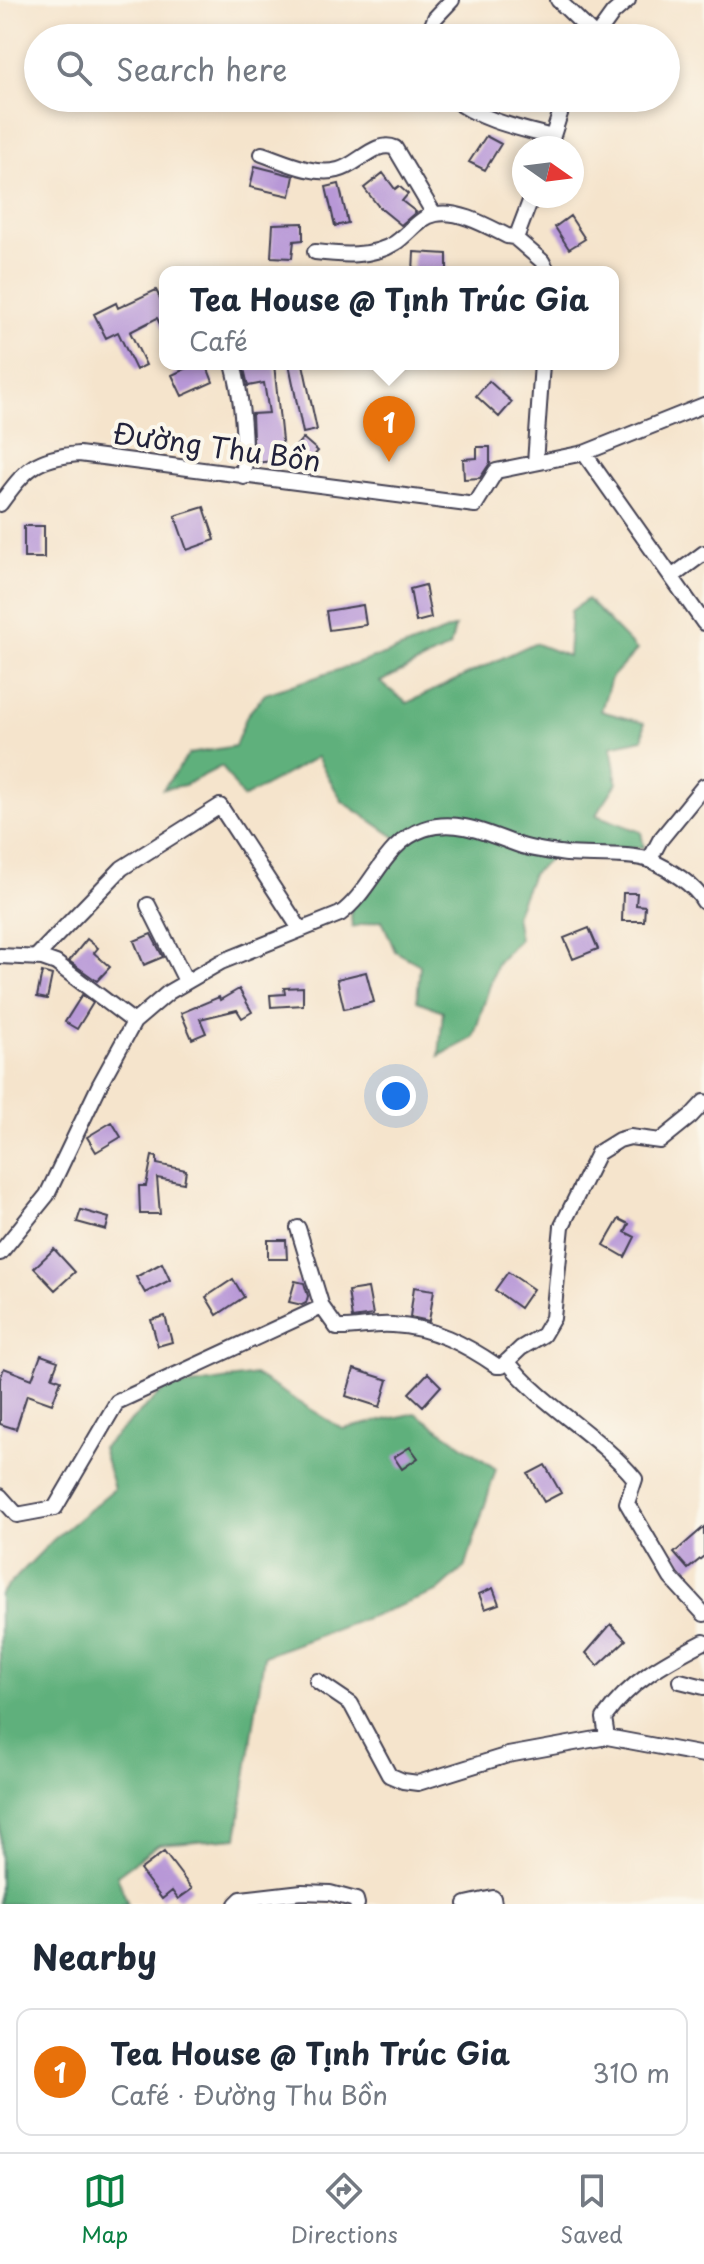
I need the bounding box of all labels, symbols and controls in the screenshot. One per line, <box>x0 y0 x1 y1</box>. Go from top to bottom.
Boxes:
search box <box>24 24 680 112</box>
icon: search <box>52 46 96 90</box>
text: Search here <box>116 46 288 91</box>
north arrow <box>512 136 584 208</box>
popup <box>159 266 619 370</box>
text: Tea House @ Tịnh Trúc Gia <box>189 276 589 321</box>
text: Café <box>189 321 248 360</box>
pin: 1 <box>363 396 415 462</box>
street label: Đường Thu Bồn <box>110 410 324 482</box>
your location <box>376 1076 416 1116</box>
text: Nearby <box>32 1930 157 1982</box>
text: Tea House @ Tịnh Trúc Gia <box>110 2030 510 2075</box>
text: 1 <box>54 2053 66 2092</box>
text: 310 m <box>592 2053 670 2092</box>
text: Café · Đường Thu Bồn <box>110 2075 388 2114</box>
tab: Map <box>81 2169 128 2250</box>
tab: Directions <box>291 2169 398 2250</box>
tab: Saved <box>560 2169 623 2250</box>

